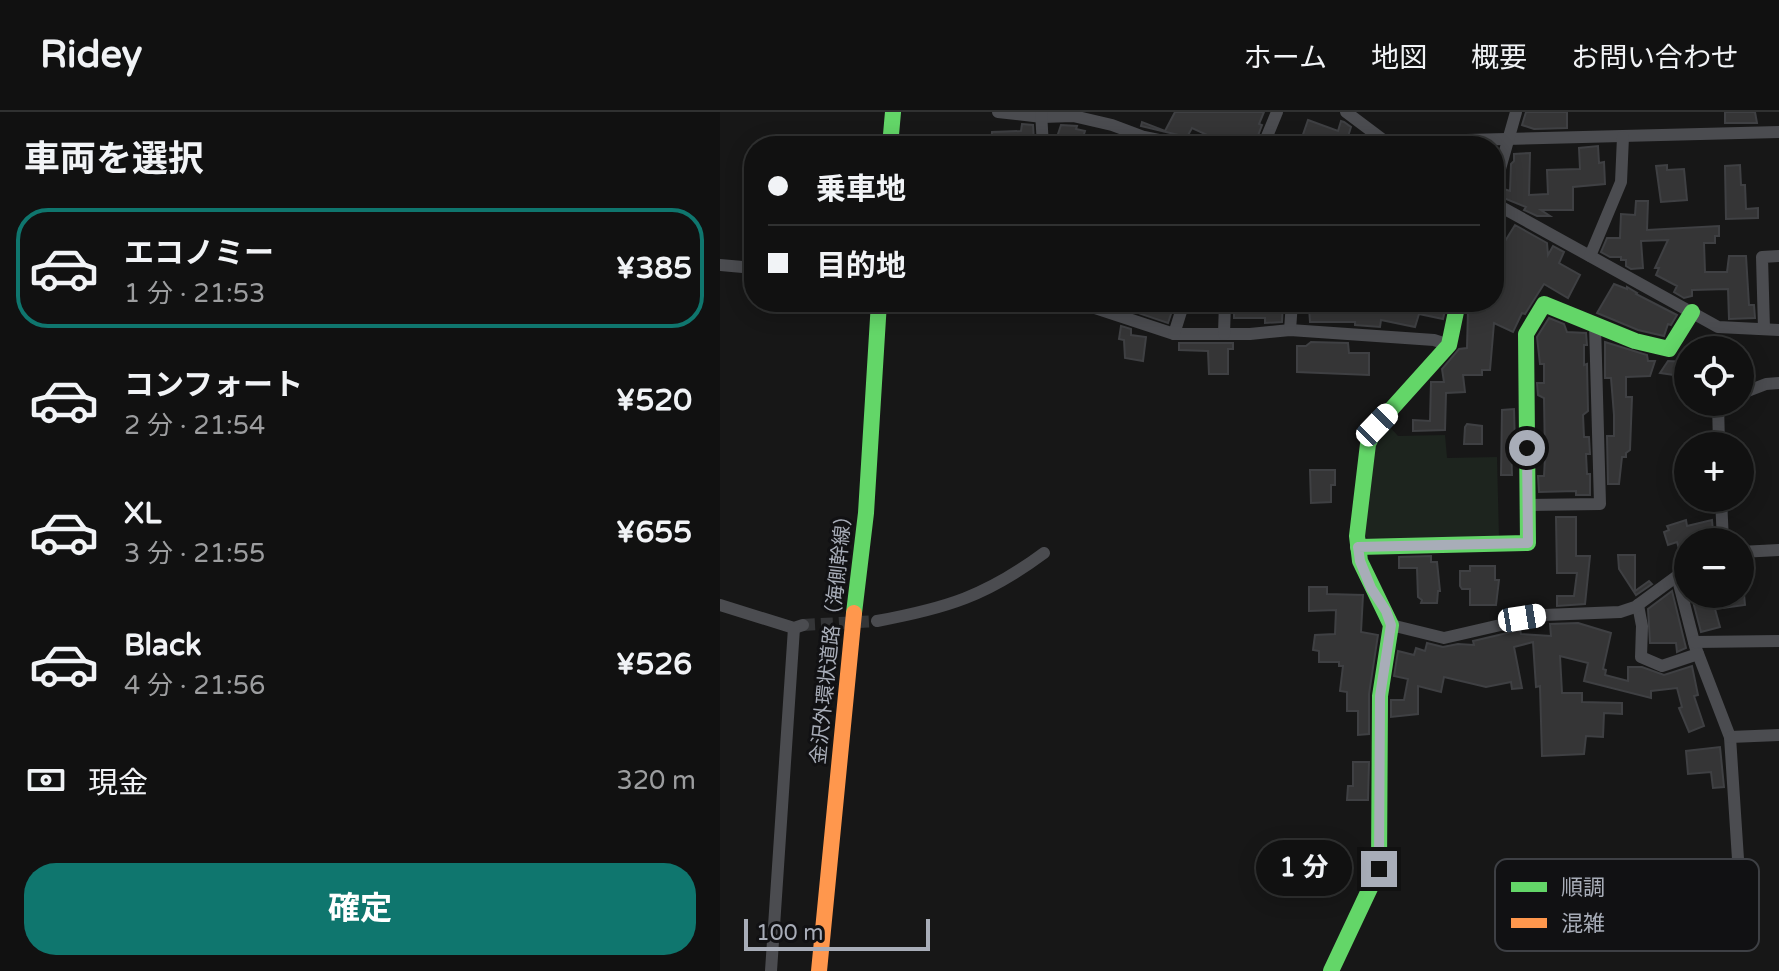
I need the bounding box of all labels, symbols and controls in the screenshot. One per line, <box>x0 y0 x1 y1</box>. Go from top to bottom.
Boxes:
text: Ridey <box>40 32 142 78</box>
text: ホーム <box>1244 41 1327 75</box>
text: 地図 <box>1371 41 1427 75</box>
text: 概要 <box>1471 41 1527 75</box>
text: お問い合わせ <box>1571 41 1739 75</box>
text: 車両を選択 <box>24 138 204 181</box>
text: 乗車地 <box>816 171 906 208</box>
icon: car <box>28 232 100 304</box>
text: エコノミー <box>124 235 274 272</box>
text: 目的地 <box>816 248 906 285</box>
text: ¥385 <box>616 250 692 287</box>
text: 1 分 · 21:53 <box>124 278 265 309</box>
map controls <box>1674 336 1754 608</box>
button: locate <box>1674 336 1754 416</box>
icon: car <box>28 364 100 436</box>
text: コンフォート <box>124 367 303 404</box>
text: ¥520 <box>616 382 692 419</box>
car <box>1352 399 1402 451</box>
text: 2 分 · 21:54 <box>124 410 265 441</box>
route start <box>1509 430 1545 466</box>
button: + <box>1674 432 1754 512</box>
text: XL <box>124 495 161 532</box>
icon: car <box>28 496 100 568</box>
street label: 金沢外環状道路（海側幹線） <box>806 504 858 766</box>
text: ¥655 <box>616 514 692 551</box>
button: − <box>1674 528 1754 608</box>
text: 3 分 · 21:55 <box>124 538 265 569</box>
car <box>1496 602 1548 634</box>
text: Black <box>124 627 201 664</box>
icon: car <box>28 628 100 700</box>
text: ¥526 <box>616 646 692 683</box>
text: 4 分 · 21:56 <box>124 670 265 701</box>
icon: cash <box>24 758 68 802</box>
text: 現金 <box>88 765 148 802</box>
text: 320 m <box>616 765 696 796</box>
callout: 1 分 <box>1255 841 1351 897</box>
route end <box>1361 851 1397 887</box>
text: 1 分 <box>1279 852 1329 883</box>
legend <box>1495 859 1759 951</box>
button: 確定 <box>24 863 696 955</box>
text: 順調 <box>1561 875 1605 901</box>
text: 混雑 <box>1561 911 1605 937</box>
scale bar <box>744 915 930 951</box>
text: 100 m <box>756 920 823 946</box>

